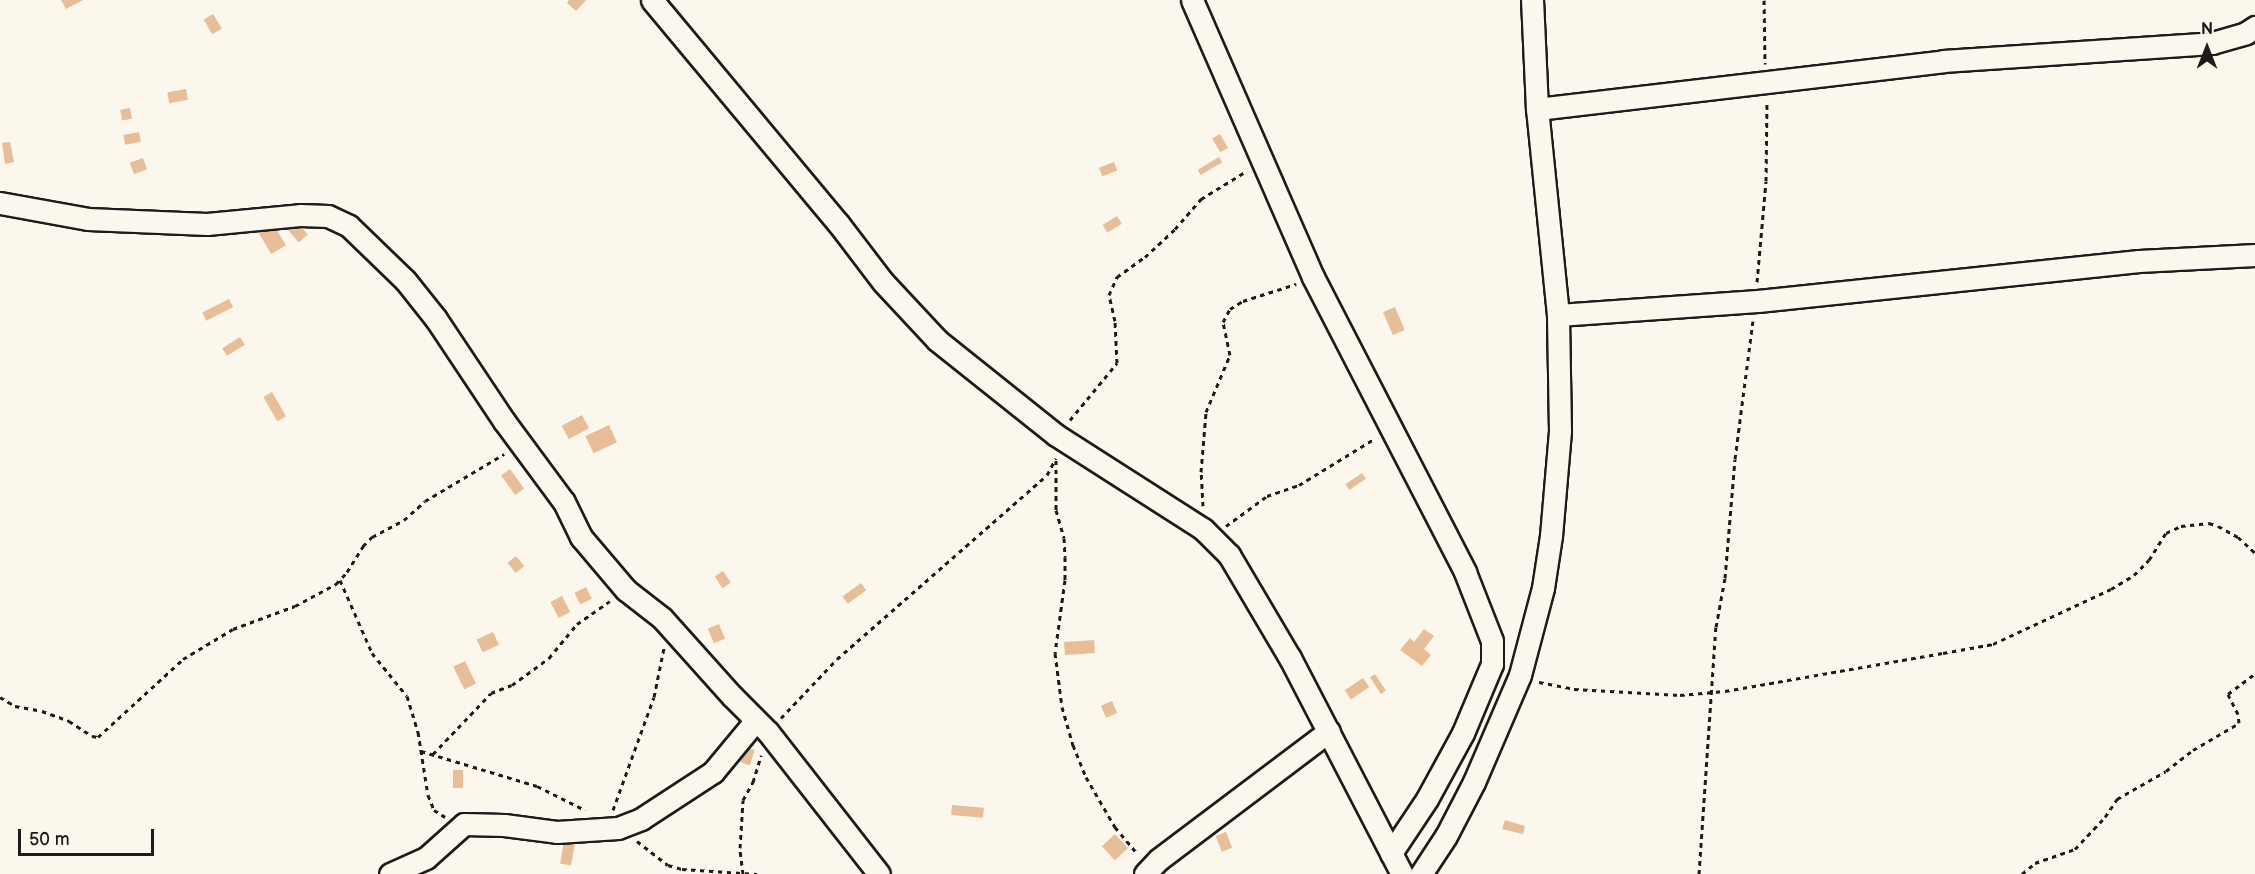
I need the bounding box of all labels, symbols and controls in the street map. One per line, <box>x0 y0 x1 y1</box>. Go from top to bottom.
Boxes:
north arrow <box>2177 18 2237 78</box>
text: N <box>2201 20 2213 39</box>
scale bar <box>21 817 158 855</box>
text: 50 m <box>29 829 70 850</box>

